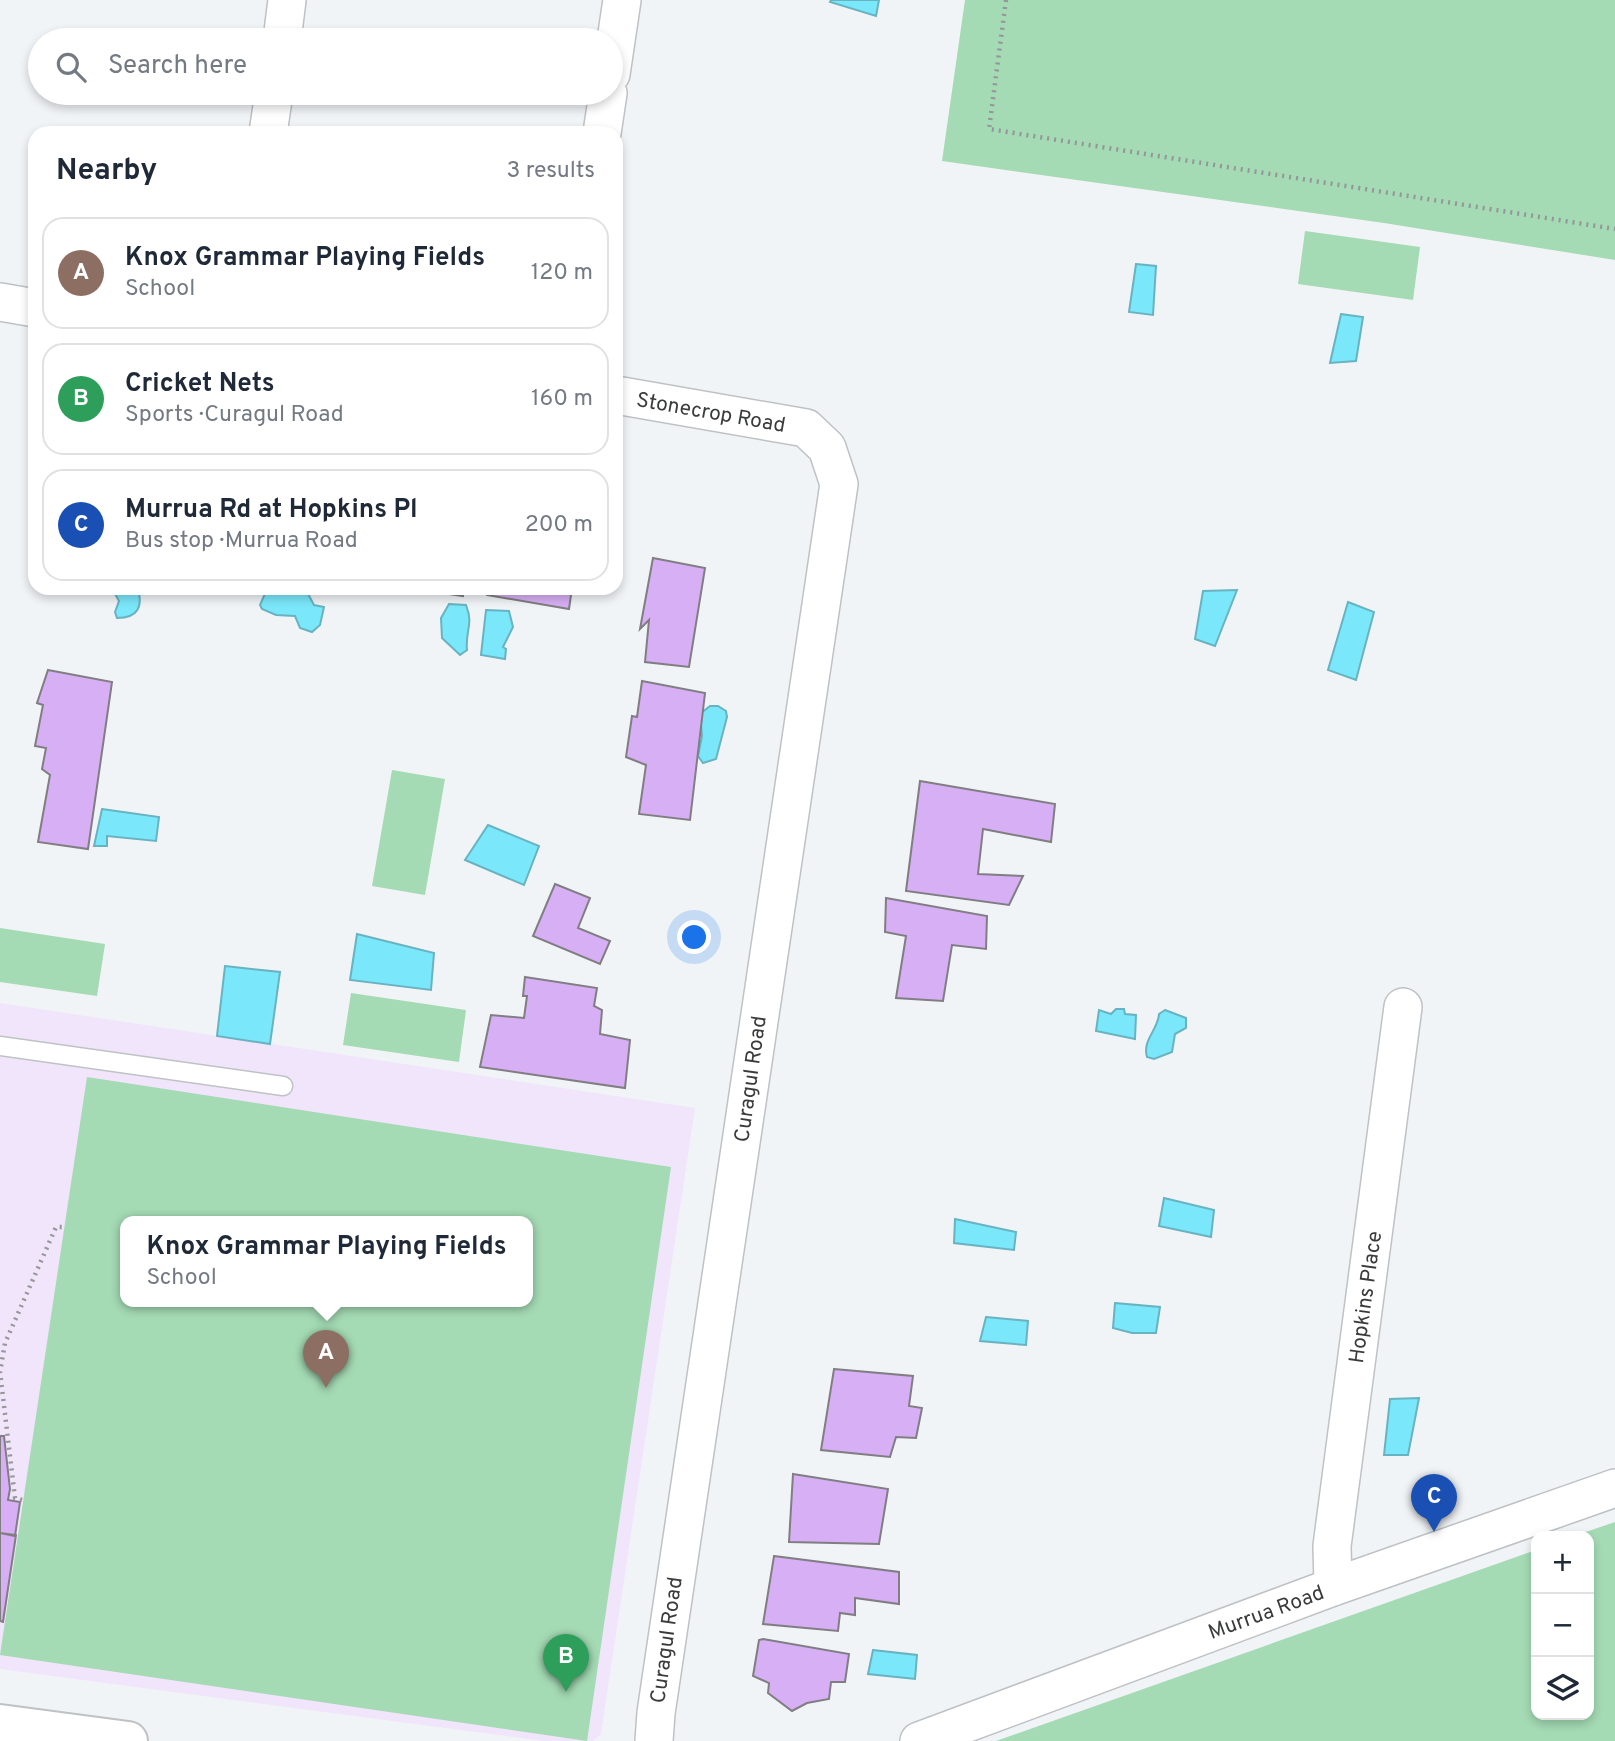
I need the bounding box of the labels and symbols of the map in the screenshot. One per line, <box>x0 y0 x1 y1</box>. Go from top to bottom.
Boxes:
street label: Stonecrop Road <box>634 387 787 440</box>
your location <box>677 920 711 954</box>
street label: Curagul Road <box>729 1014 774 1144</box>
street label: Hopkins Place <box>1344 1229 1389 1365</box>
pin: A <box>303 1330 349 1388</box>
pin: C <box>1411 1474 1457 1532</box>
street label: Curagul Road <box>645 1575 690 1705</box>
street label: Murrua Road <box>1205 1580 1328 1647</box>
pin: B <box>543 1634 589 1692</box>

